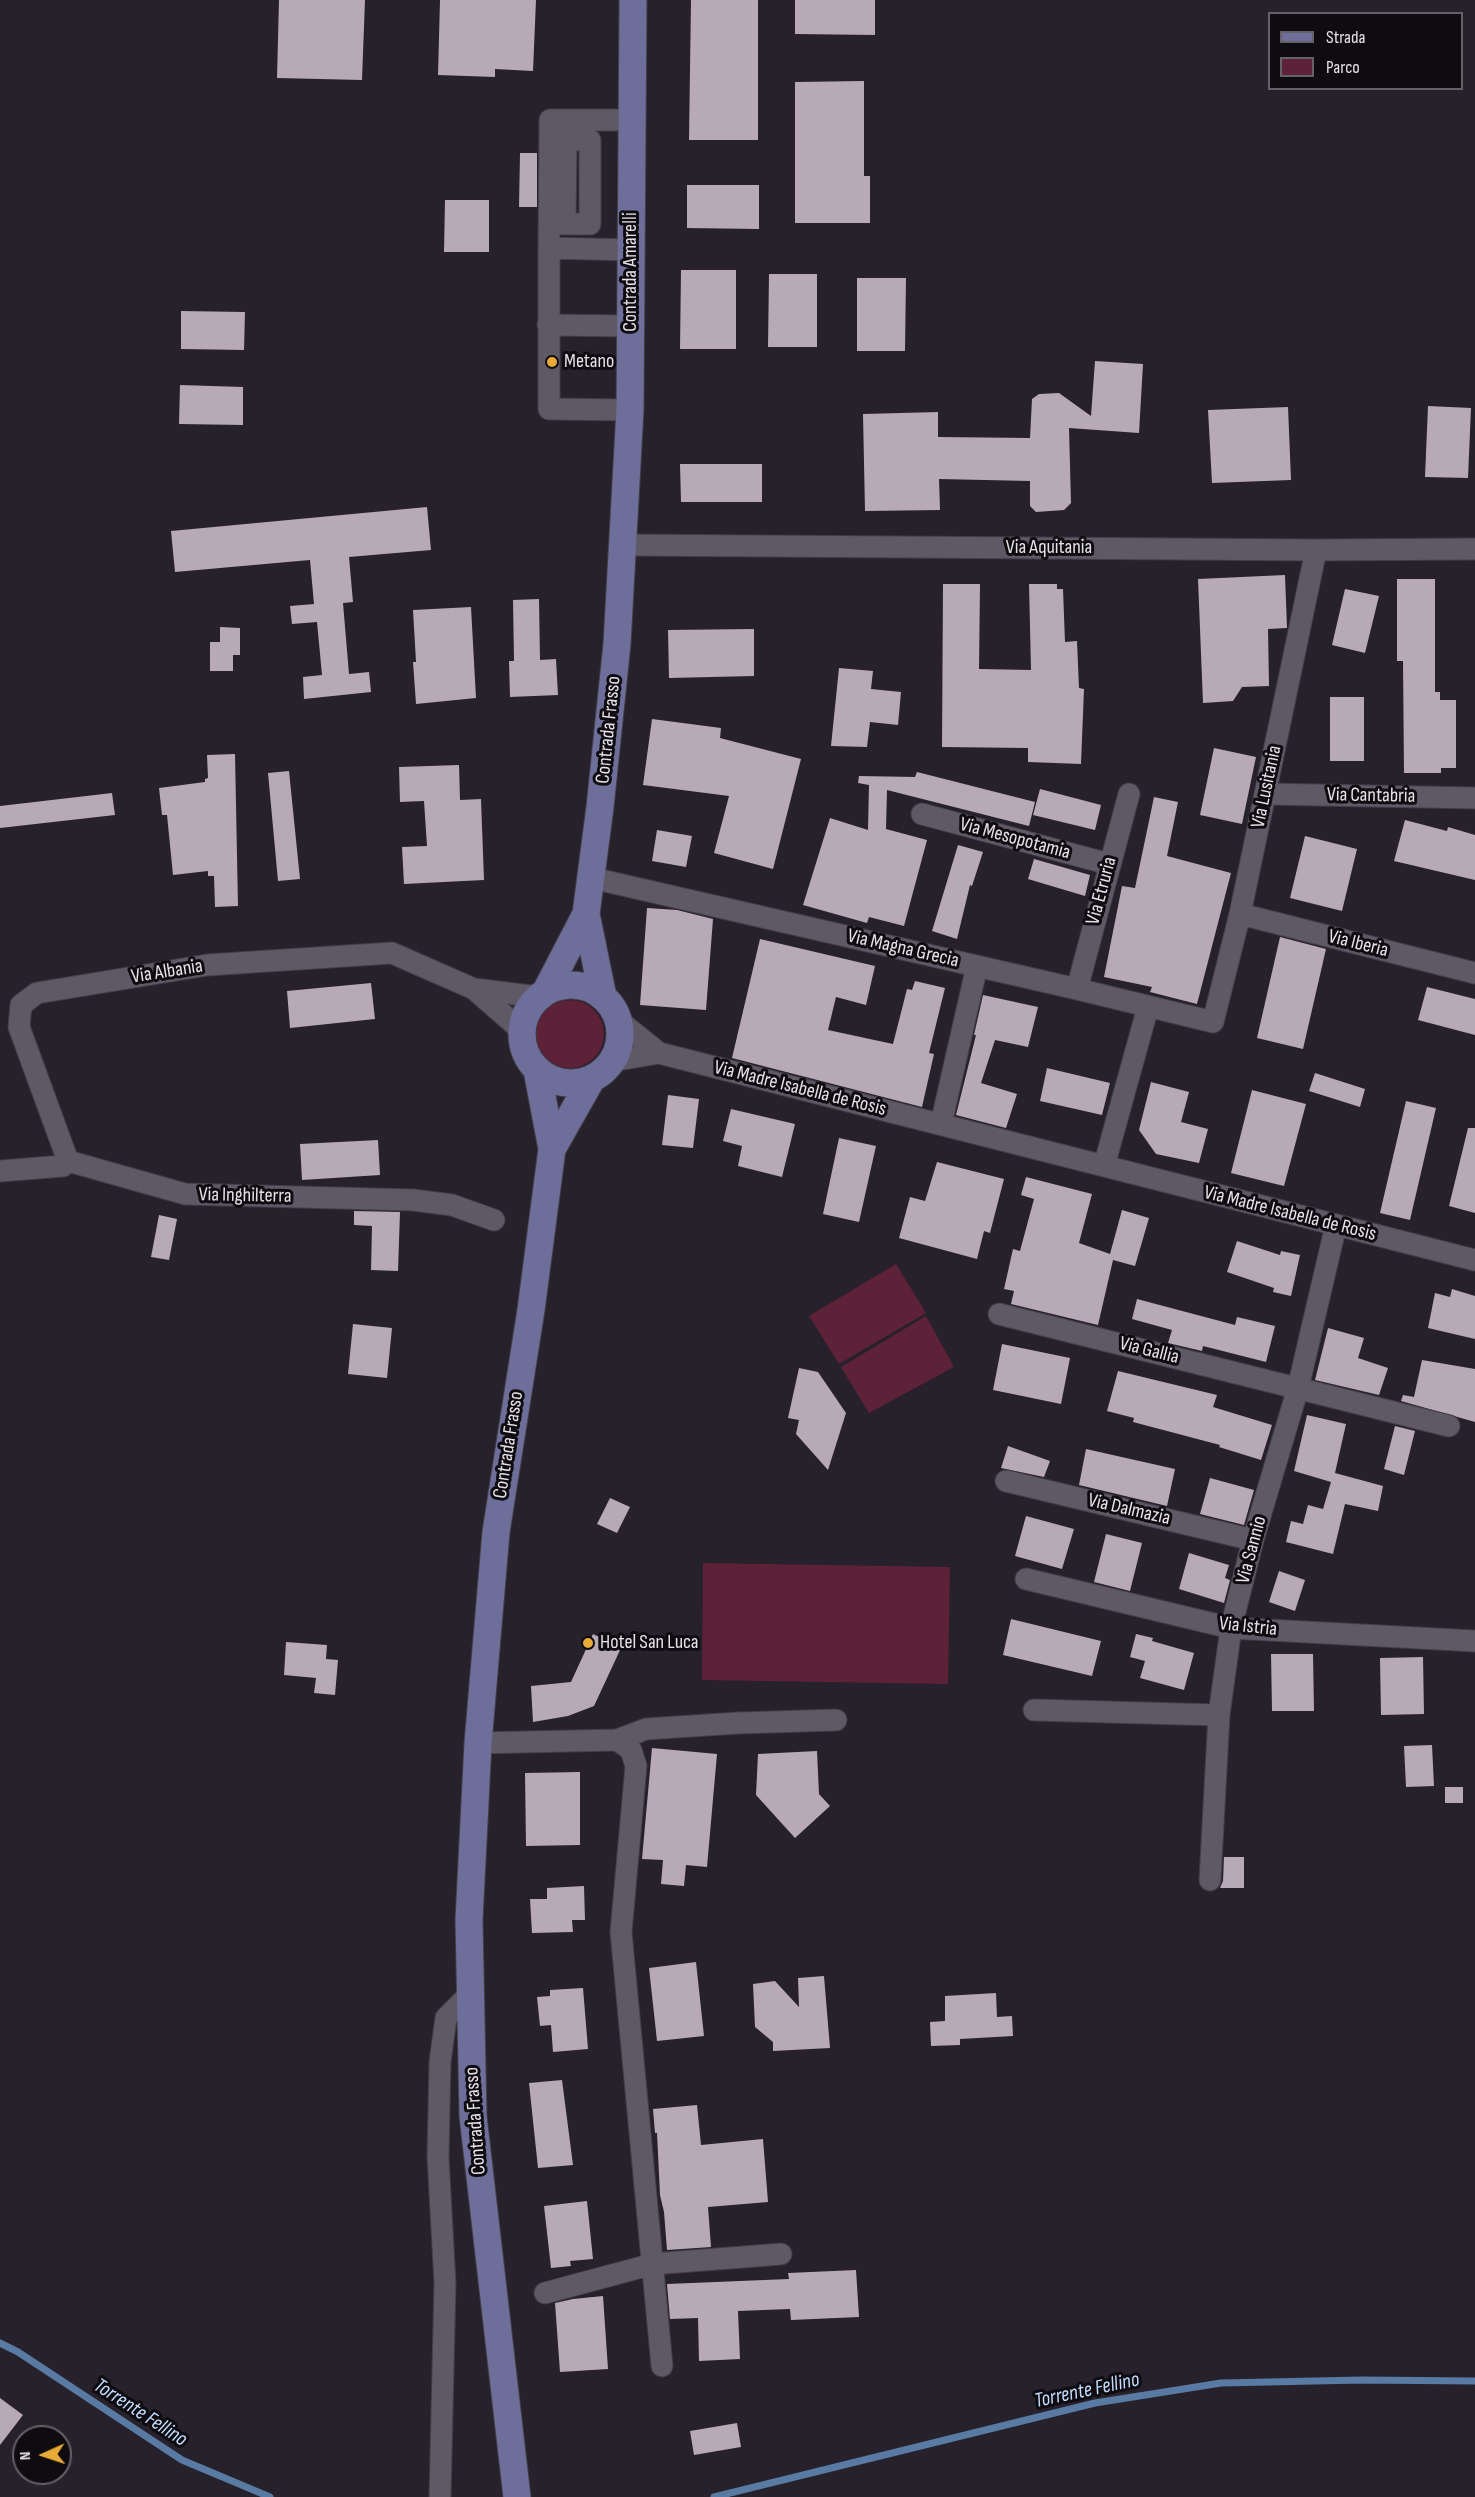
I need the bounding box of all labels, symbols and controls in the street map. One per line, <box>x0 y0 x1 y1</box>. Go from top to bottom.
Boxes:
legend <box>1268 12 1463 90</box>
text: Strada <box>1326 27 1365 48</box>
text: Parco <box>1326 57 1360 78</box>
street label: Contrada Amarelli <box>619 212 643 332</box>
place label: Metano <box>564 350 614 374</box>
marker: Metano <box>545 355 559 369</box>
street label: Via Aquitania <box>1006 536 1092 560</box>
street label: Contrada Frasso <box>591 675 627 785</box>
street label: Via Lusitania <box>1247 743 1287 831</box>
street label: Via Cantabria <box>1327 783 1415 809</box>
street label: Via Mesopotamia <box>957 813 1073 865</box>
street label: Via Etruria <box>1081 854 1123 928</box>
street label: Via Magna Grecia <box>845 925 961 973</box>
street label: Via Iberia <box>1325 925 1391 963</box>
street label: Via Albania <box>130 955 204 989</box>
street label: Via Madre Isabella de Rosis <box>711 1056 889 1122</box>
street label: Via Madre Isabella de Rosis <box>1201 1181 1379 1247</box>
street label: Via Inghilterra <box>198 1183 292 1209</box>
street label: Via Gallia <box>1117 1332 1181 1370</box>
street label: Contrada Frasso <box>489 1390 529 1500</box>
street label: Via Dalmazia <box>1085 1489 1173 1531</box>
street label: Via Sannio <box>1231 1514 1273 1586</box>
street label: Via Istria <box>1218 1612 1278 1642</box>
place label: Hotel San Luca <box>600 1631 699 1655</box>
marker: Hotel San Luca <box>581 1636 595 1650</box>
street label: Contrada Frasso <box>460 2066 492 2176</box>
water label: Torrente Fellino <box>1032 2368 1142 2414</box>
water label: Torrente Fellino <box>88 2373 192 2453</box>
north arrow <box>12 2425 72 2485</box>
text: N <box>16 2451 35 2461</box>

